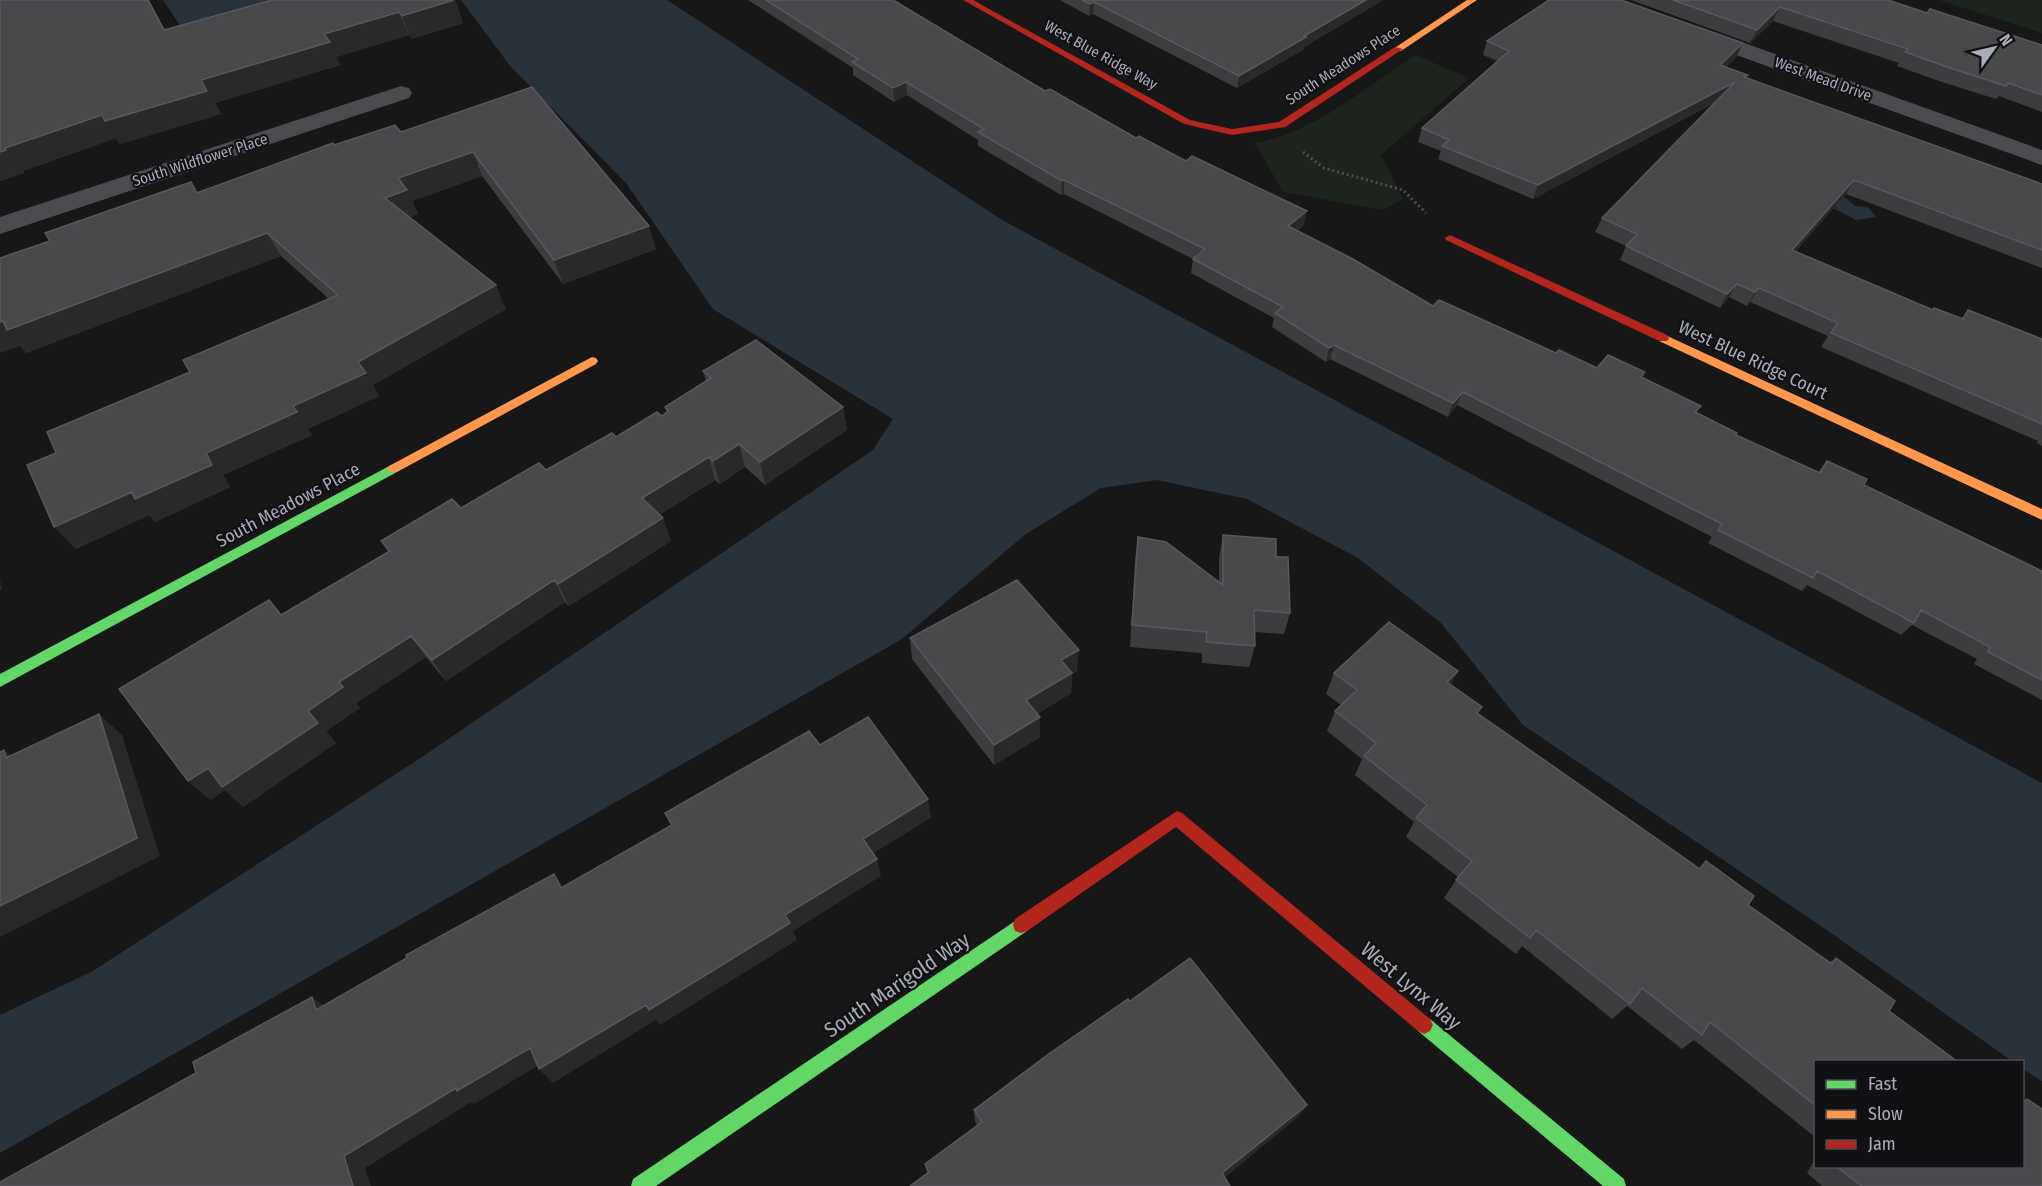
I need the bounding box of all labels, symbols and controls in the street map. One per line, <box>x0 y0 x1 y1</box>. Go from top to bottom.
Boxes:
street label: West Blue Ridge Way <box>1041 16 1161 94</box>
north arrow <box>1964 18 2024 78</box>
street label: South Meadows Place <box>1282 21 1404 109</box>
text: N <box>1995 31 2017 49</box>
street label: West Mead Drive <box>1772 53 1874 105</box>
street label: South Wildflower Place <box>130 130 270 190</box>
street label: West Blue Ridge Court <box>1675 316 1831 404</box>
street label: South Meadows Place <box>212 458 364 552</box>
street label: South Marigold Way <box>819 926 975 1043</box>
street label: West Lynx Way <box>1355 936 1467 1036</box>
legend <box>1814 1060 2024 1168</box>
text: Fast <box>1868 1073 1897 1095</box>
text: Slow <box>1868 1103 1903 1125</box>
text: Jam <box>1868 1133 1896 1155</box>

